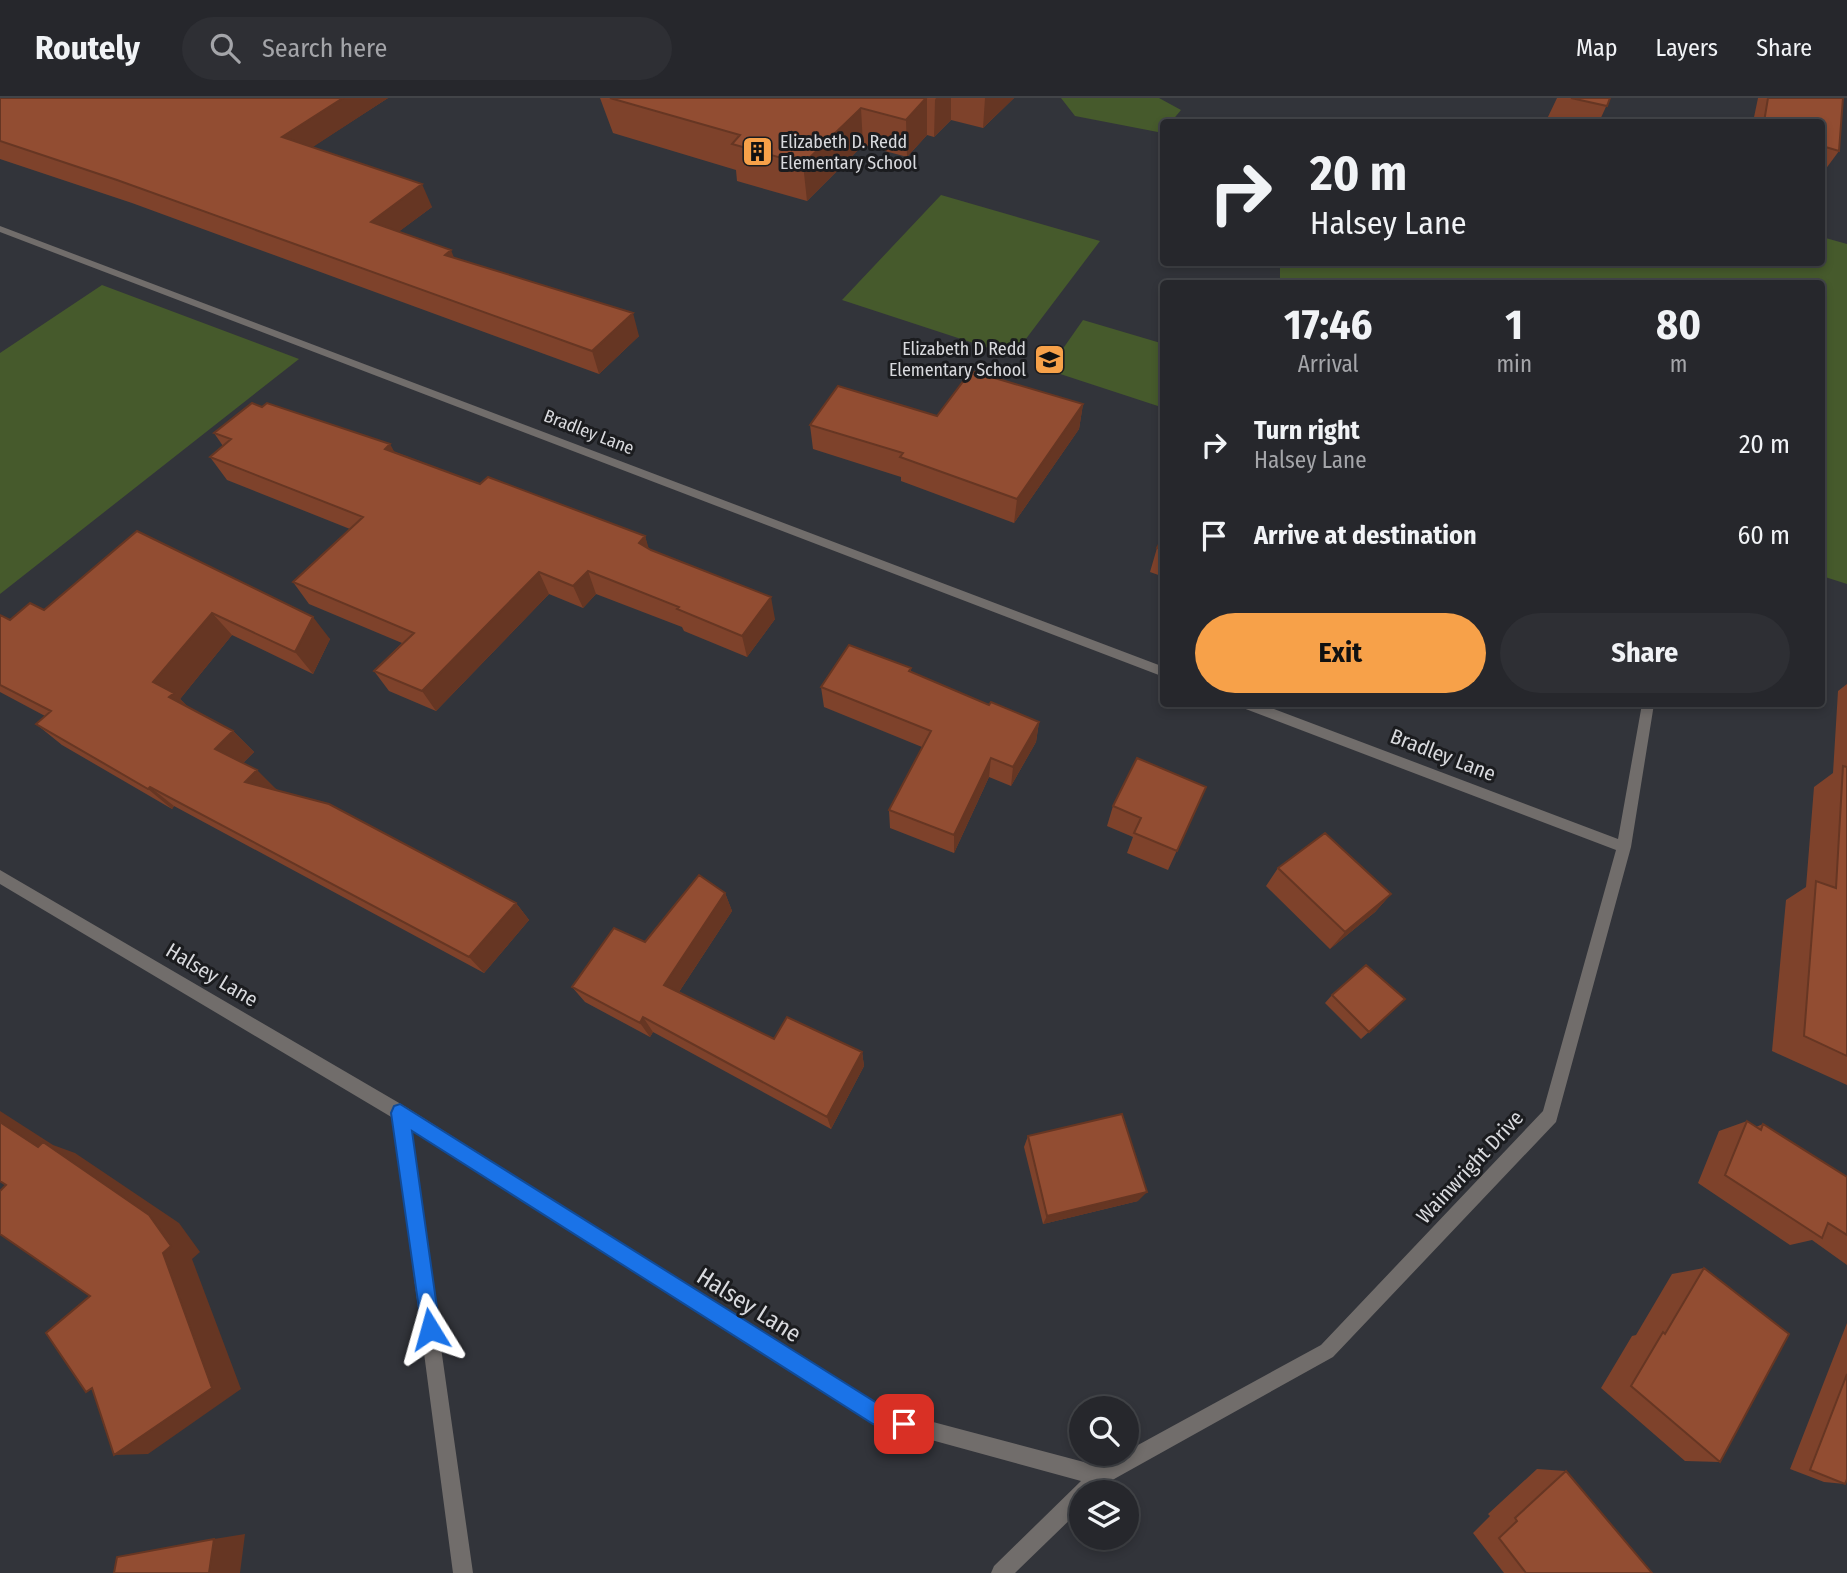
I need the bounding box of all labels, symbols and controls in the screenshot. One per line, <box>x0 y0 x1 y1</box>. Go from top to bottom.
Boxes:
search box <box>182 17 672 80</box>
text: Routely <box>35 28 140 68</box>
icon: search <box>206 29 244 67</box>
text: Search here <box>262 33 387 64</box>
text: Map <box>1576 34 1618 62</box>
text: Layers <box>1656 34 1718 62</box>
text: Share <box>1756 34 1812 62</box>
place label: Elizabeth D. Redd Elementary School <box>780 131 917 174</box>
building icon: Elizabeth D. Redd Elementary School <box>740 135 774 169</box>
text: 20 m <box>1310 144 1407 203</box>
icon: right <box>1195 147 1286 238</box>
text: Halsey Lane <box>1310 204 1467 242</box>
text: 17:46 <box>1284 300 1373 350</box>
text: 1 <box>1505 300 1523 350</box>
text: 80 <box>1656 300 1701 350</box>
place label: Elizabeth D Redd Elementary School <box>889 338 1026 381</box>
school or university icon: Elizabeth D Redd Elementary School <box>1032 342 1066 376</box>
text: Arrival <box>1298 350 1359 378</box>
text: min <box>1496 350 1532 378</box>
text: m <box>1670 350 1687 378</box>
street label: Bradley Lane <box>541 405 637 459</box>
text: Turn right <box>1254 415 1360 446</box>
icon: right <box>1195 426 1233 464</box>
text: 20 m <box>1739 429 1790 460</box>
text: Halsey Lane <box>1254 446 1367 474</box>
icon: arrive <box>1195 517 1233 555</box>
text: Arrive at destination <box>1254 520 1477 551</box>
text: 60 m <box>1737 520 1790 551</box>
button: Exit <box>1195 613 1486 693</box>
button: Share <box>1500 613 1790 693</box>
street label: Bradley Lane <box>1387 723 1499 787</box>
street label: Halsey Lane <box>161 937 263 1013</box>
street label: Wainwright Drive <box>1411 1105 1529 1229</box>
street label: Halsey Lane <box>692 1262 806 1348</box>
position arrow <box>393 1292 467 1366</box>
pin <box>874 1394 934 1454</box>
map controls <box>1069 1396 1139 1550</box>
button: search <box>1069 1396 1139 1466</box>
icon: arrive <box>885 1405 923 1443</box>
button: layers <box>1069 1480 1139 1550</box>

